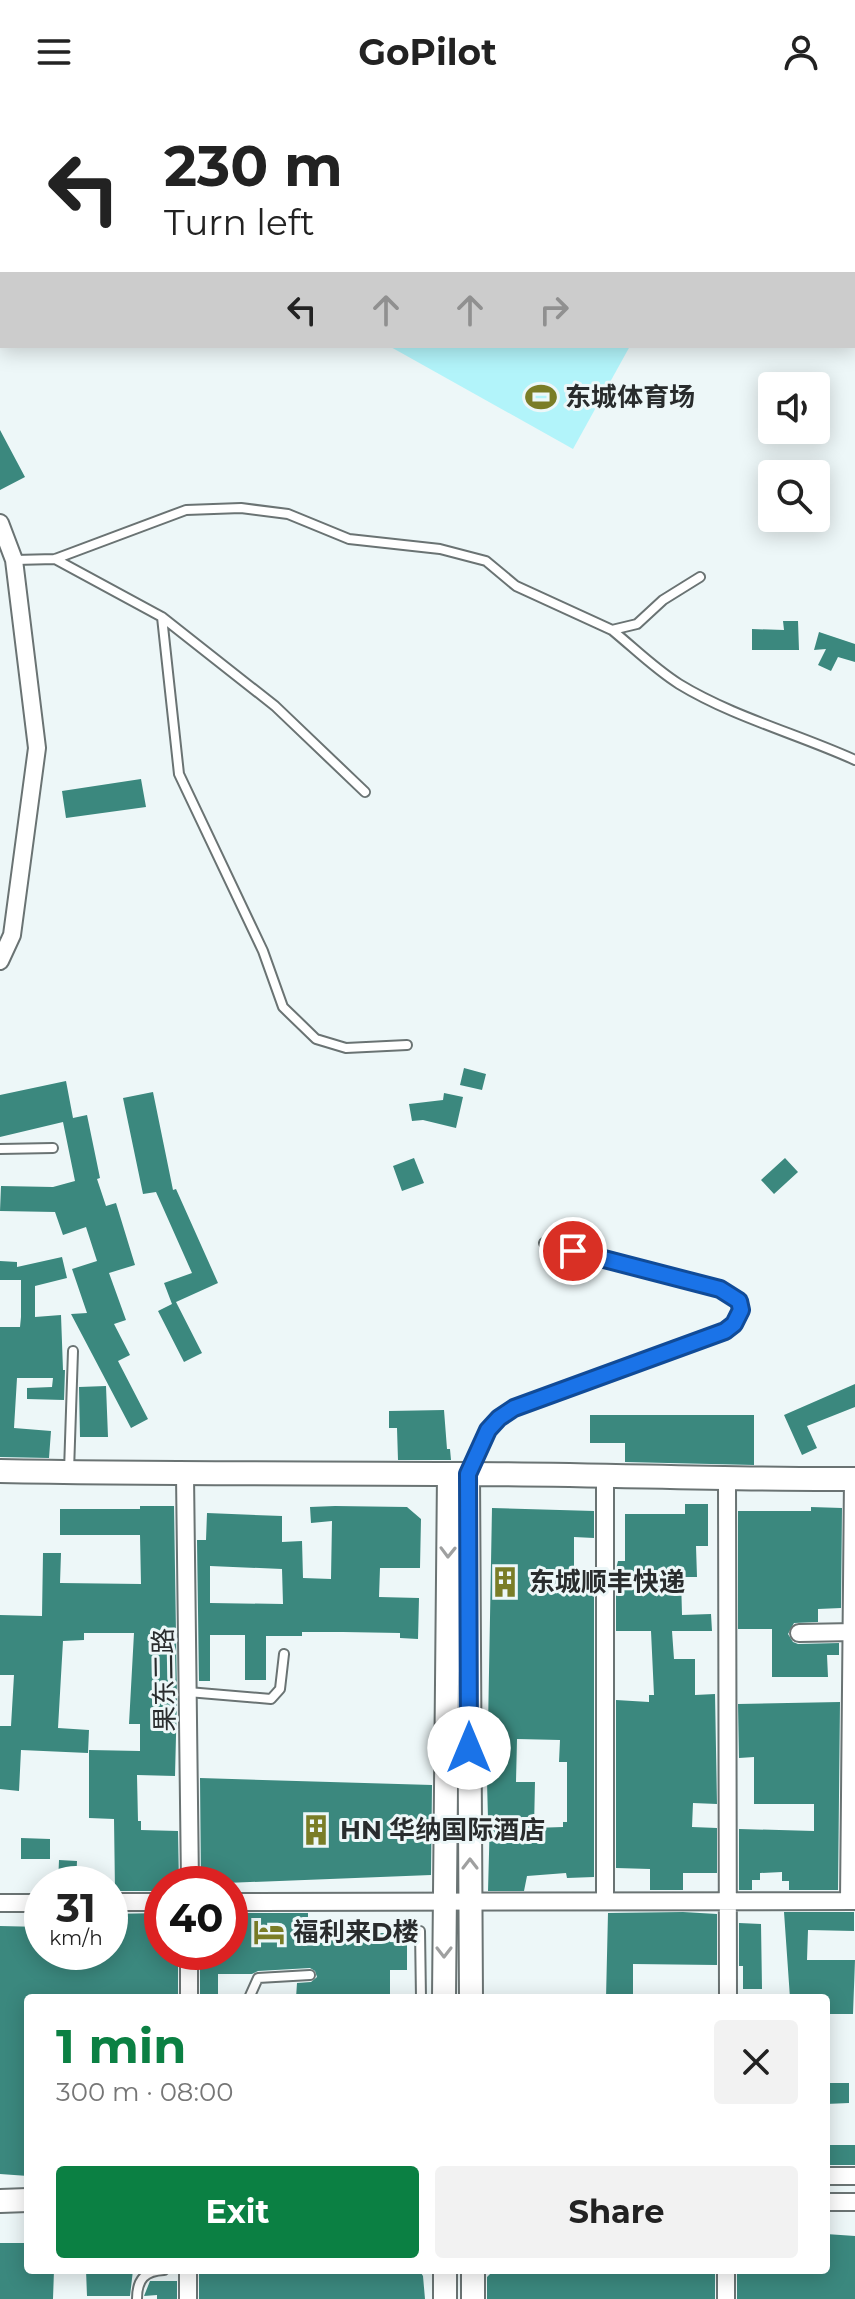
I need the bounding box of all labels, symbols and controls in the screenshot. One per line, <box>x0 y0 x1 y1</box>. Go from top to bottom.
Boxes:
icon: menu <box>32 30 76 74</box>
text: GoPilot <box>358 30 497 74</box>
icon: person <box>779 30 823 74</box>
text: 230 m <box>164 132 343 200</box>
icon: left <box>32 136 136 240</box>
text: Turn left <box>164 200 315 244</box>
icon: left <box>280 288 324 332</box>
icon: ahead <box>364 288 408 332</box>
icon: ahead <box>448 288 492 332</box>
icon: right <box>532 288 576 332</box>
map controls <box>758 372 830 532</box>
button: sound <box>758 372 830 444</box>
sports icon: 东城体育场 <box>524 380 558 414</box>
place label: 东城体育场 <box>565 381 695 413</box>
button: search <box>758 460 830 532</box>
pin <box>539 1217 607 1285</box>
icon: arrive <box>551 1229 595 1273</box>
one-way arrow <box>439 1546 456 1559</box>
building icon: 东城顺丰快递 <box>488 1565 522 1599</box>
place label: 东城顺丰快递 <box>529 1566 685 1598</box>
street label: 果东二路 <box>147 1628 181 1732</box>
position arrow <box>427 1706 511 1790</box>
building icon: HN 华纳国际酒店 <box>299 1813 333 1847</box>
place label: HN 华纳国际酒店 <box>340 1814 545 1846</box>
one-way arrow <box>461 1857 479 1870</box>
speed limit sign: 40 <box>144 1866 248 1970</box>
text: 31 <box>56 1883 96 1932</box>
hotel icon: 福利来D楼 <box>252 1915 286 1949</box>
place label: 福利来D楼 <box>293 1916 418 1948</box>
text: km/h <box>49 1926 103 1950</box>
one-way arrow <box>435 1946 453 1959</box>
text: 1 min <box>56 2017 186 2075</box>
button: close <box>714 2020 798 2104</box>
text: 300 m · 08:00 <box>56 2076 233 2108</box>
button: Exit <box>56 2166 419 2258</box>
button: Share <box>435 2166 798 2258</box>

